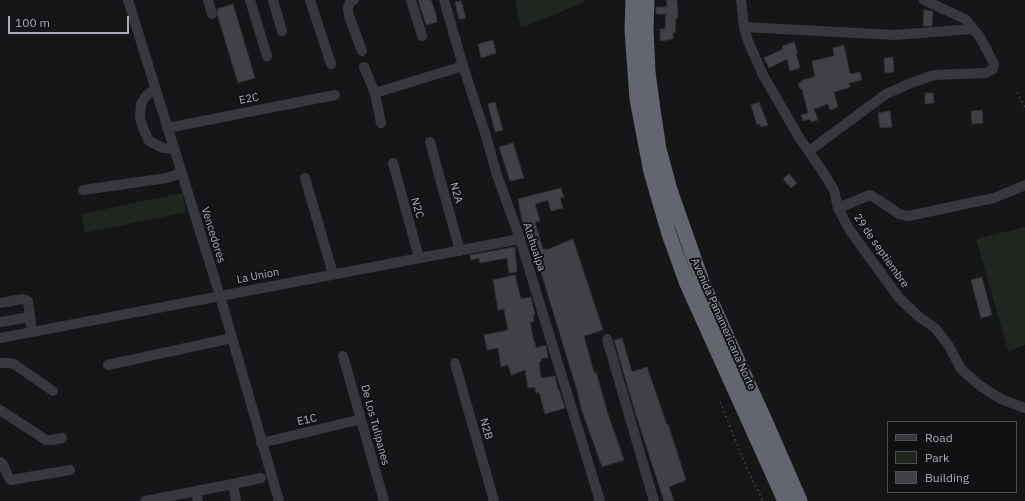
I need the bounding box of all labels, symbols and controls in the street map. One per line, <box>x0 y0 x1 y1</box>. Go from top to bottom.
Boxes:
scale bar <box>10 8 131 34</box>
text: 100 m <box>15 15 50 30</box>
street label: E2C <box>238 91 260 107</box>
street label: N2A <box>447 181 465 205</box>
street label: N2C <box>408 196 426 220</box>
street label: Vencedores <box>198 205 228 265</box>
street label: 29 de septiembre <box>851 212 911 290</box>
street label: Atahualpa <box>520 221 548 273</box>
street label: Avenida Panamericana Norte <box>688 256 758 392</box>
street label: La Union <box>236 265 280 287</box>
street label: De Los Tulipanes <box>358 383 392 467</box>
street label: E1C <box>296 411 318 429</box>
street label: N2B <box>477 417 495 441</box>
legend <box>887 421 1017 493</box>
text: Road <box>925 430 953 445</box>
text: Park <box>925 450 949 465</box>
text: Building <box>925 470 969 485</box>

